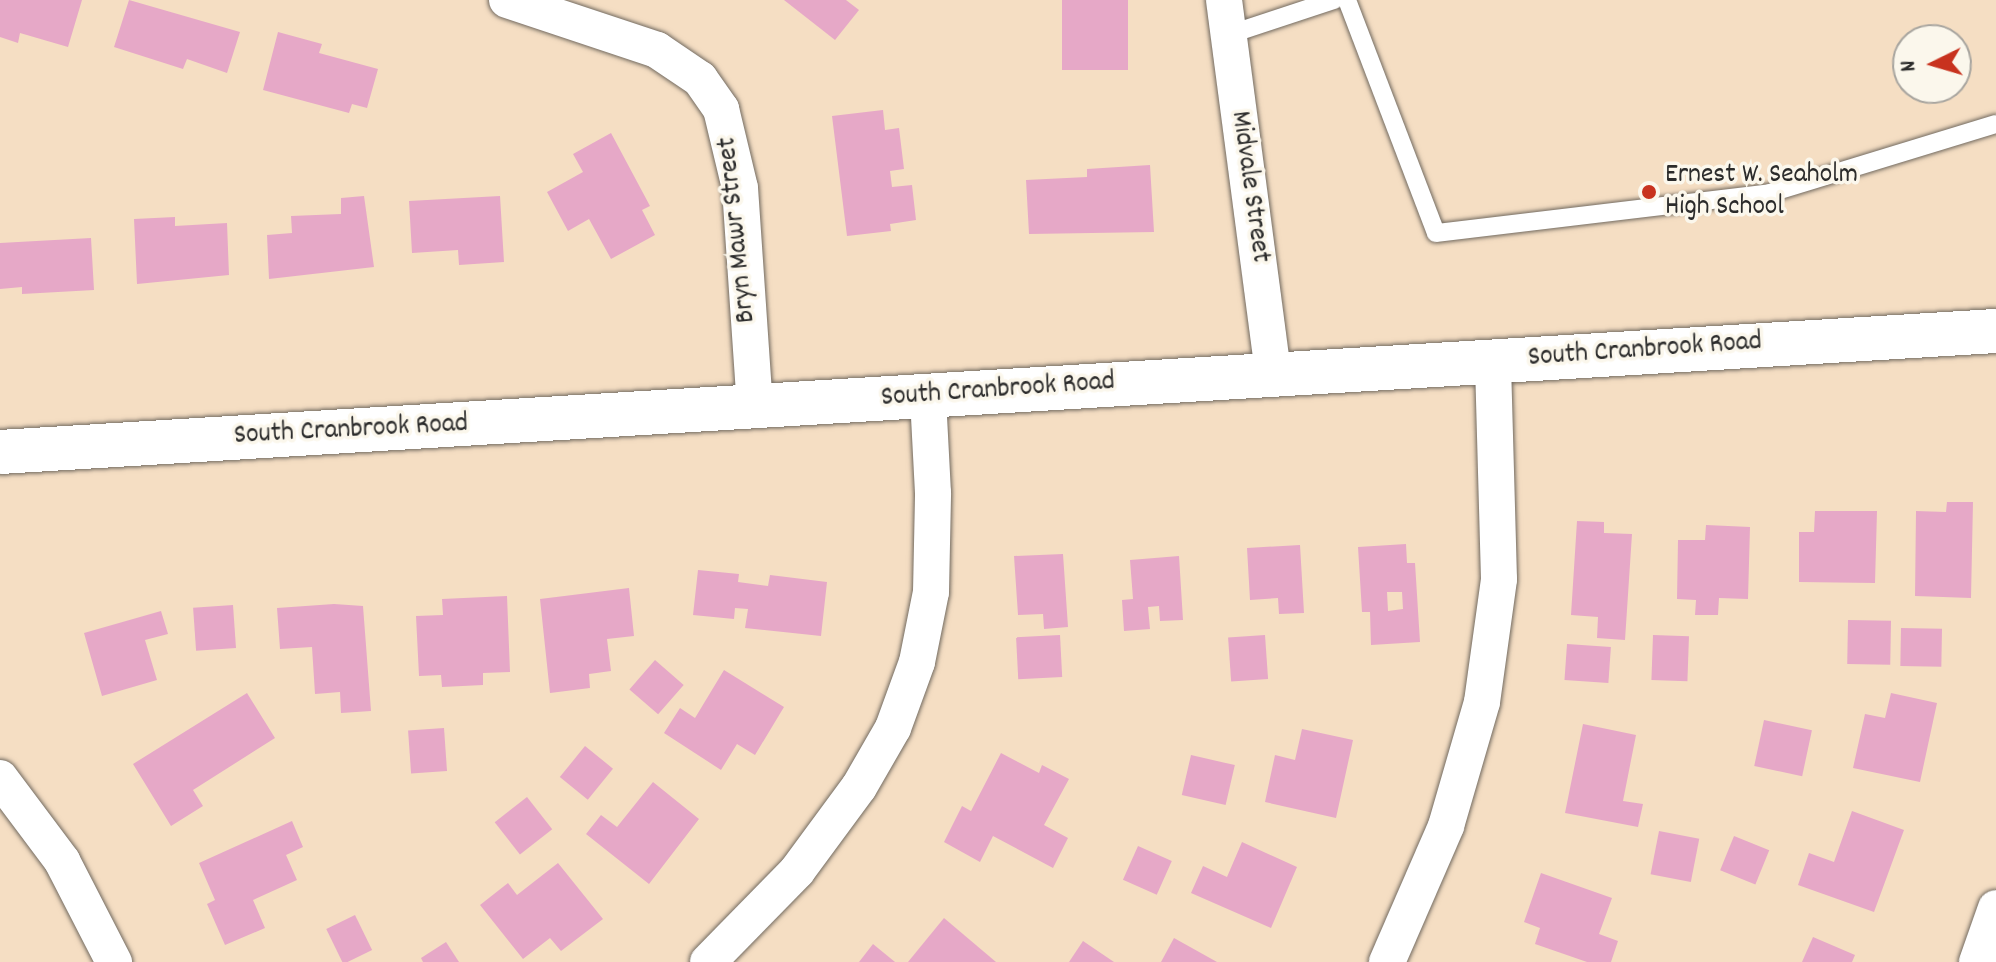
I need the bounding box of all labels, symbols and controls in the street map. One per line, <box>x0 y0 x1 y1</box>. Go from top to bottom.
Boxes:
north arrow <box>1892 24 1972 104</box>
text: N <box>1894 59 1926 73</box>
street label: Midvale Street <box>1222 109 1276 265</box>
street label: Bryn Mawr Street <box>712 135 764 325</box>
place label: Ernest W. Seaholm High School <box>1665 159 1858 225</box>
marker: Ernest W. Seaholm High School <box>1640 183 1658 201</box>
street label: South Cranbrook Road <box>1527 326 1763 376</box>
street label: South Cranbrook Road <box>880 366 1116 416</box>
street label: South Cranbrook Road <box>233 408 469 454</box>

